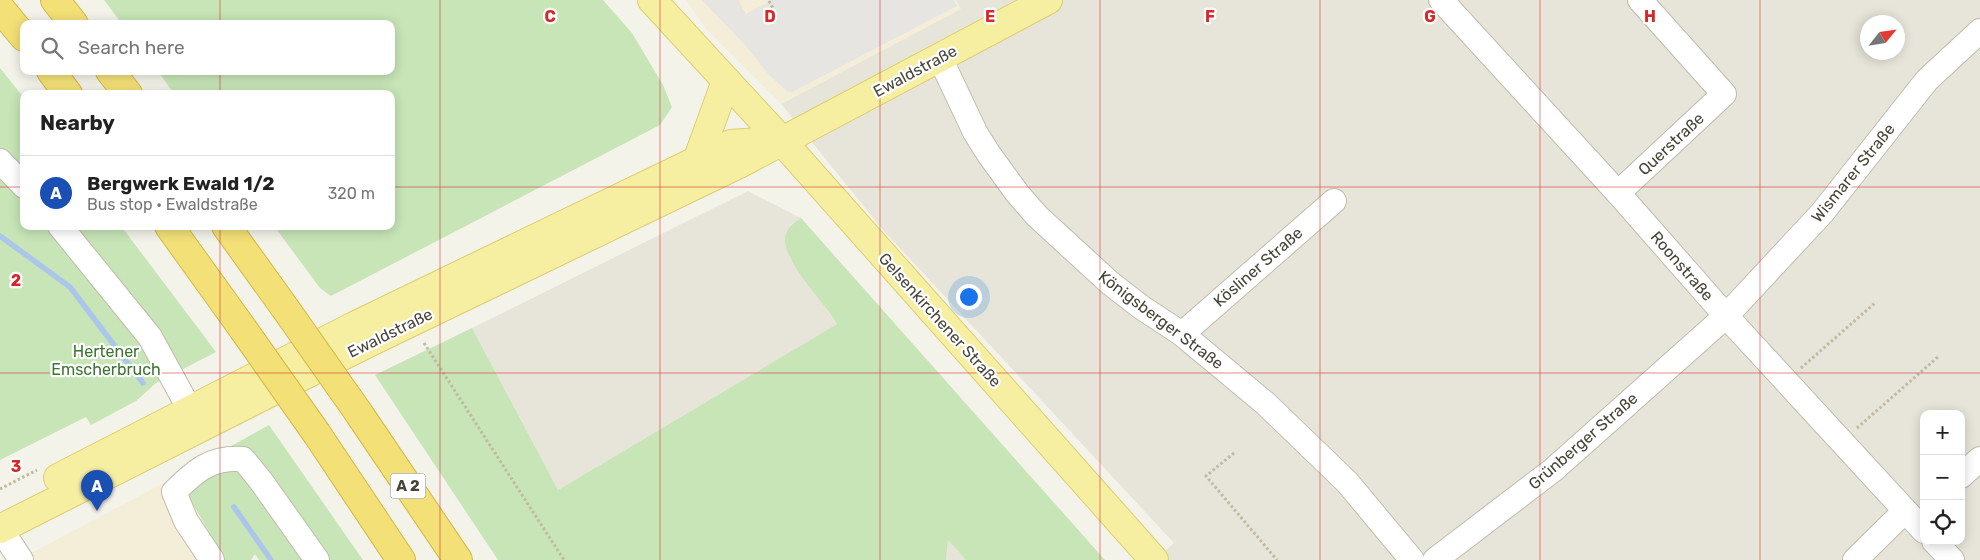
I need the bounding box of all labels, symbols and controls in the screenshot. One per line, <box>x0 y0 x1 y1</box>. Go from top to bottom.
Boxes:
text: C <box>544 7 556 26</box>
text: D <box>764 7 776 26</box>
text: E <box>985 7 995 26</box>
text: F <box>1205 7 1215 26</box>
text: G <box>1424 7 1436 26</box>
text: H <box>1644 7 1656 26</box>
north arrow <box>1860 15 1905 60</box>
search box <box>20 20 395 75</box>
icon: search <box>38 34 66 62</box>
text: Search here <box>78 36 185 59</box>
street label: Ewaldstraße <box>870 41 960 101</box>
street label: Querstraße <box>1634 109 1708 179</box>
text: Nearby <box>40 110 115 135</box>
street label: Wismarer Straße <box>1807 120 1899 226</box>
text: Bergwerk Ewald 1/2 <box>87 172 275 195</box>
text: A <box>50 184 62 203</box>
text: 320 m <box>328 184 375 203</box>
text: Bus stop · Ewaldstraße <box>87 195 258 214</box>
street label: Kösliner Straße <box>1210 223 1306 311</box>
street label: Roonstraße <box>1647 227 1717 305</box>
street label: Gelsenkirchener Straße <box>875 249 1005 391</box>
street label: Königsberger Straße <box>1095 267 1227 373</box>
text: 2 <box>11 271 21 290</box>
your location <box>956 284 982 310</box>
street label: Ewaldstraße <box>345 304 436 362</box>
park label: Hertener Emscherbruch <box>51 342 161 379</box>
street label: Grünberger Straße <box>1525 388 1641 494</box>
map controls <box>1920 410 1965 545</box>
button: + <box>1920 410 1965 455</box>
button: − <box>1920 455 1965 500</box>
text: 3 <box>11 457 21 476</box>
pin: A <box>81 470 113 511</box>
road number: A 2 <box>390 474 426 498</box>
button: locate <box>1920 500 1965 545</box>

